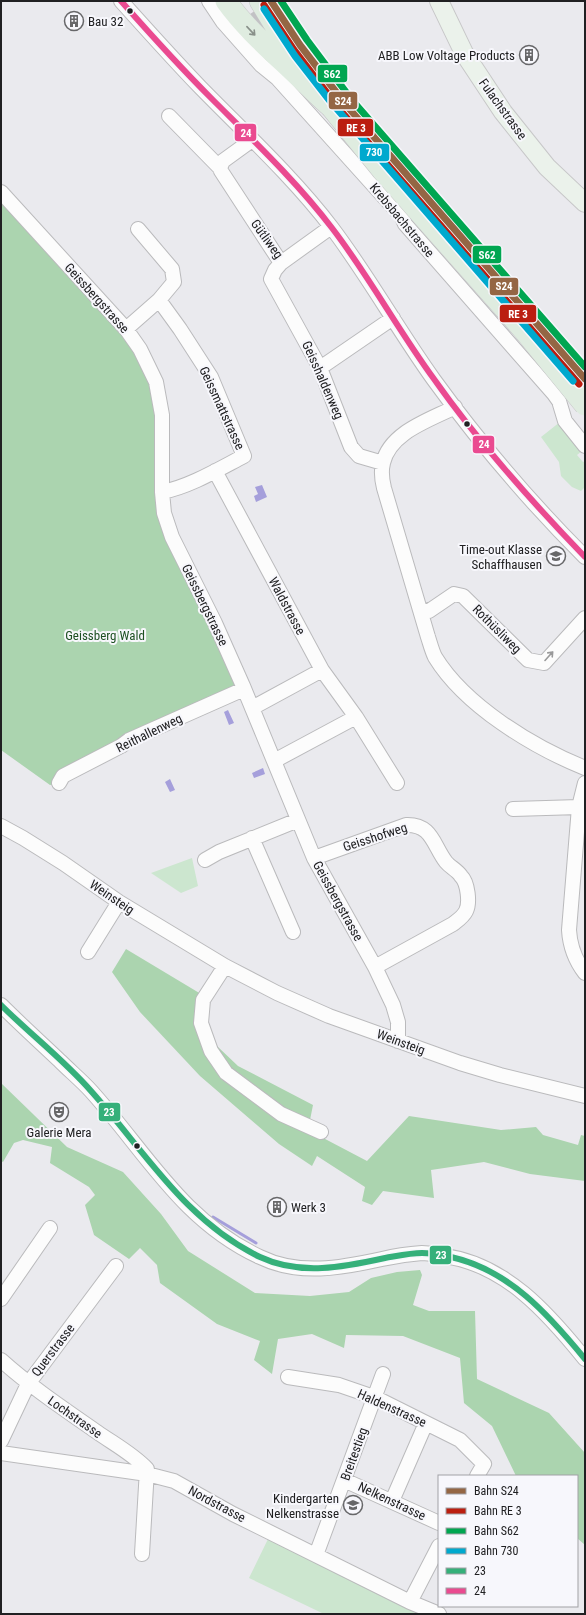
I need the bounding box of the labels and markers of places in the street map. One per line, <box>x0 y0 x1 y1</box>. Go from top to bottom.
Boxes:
unlabelled marker <box>125 6 135 16</box>
building icon: Bau 32 <box>63 10 85 32</box>
place label: Bau 32 <box>88 14 123 29</box>
building icon: ABB Low Voltage Products <box>518 44 540 66</box>
place label: ABB Low Voltage Products <box>378 48 515 63</box>
unlabelled marker <box>462 419 472 429</box>
place label: Time-out Klasse Schaffhausen <box>459 542 542 572</box>
school or university icon: Time-out Klasse Schaffhausen <box>545 545 567 567</box>
theatre icon: Galerie Mera <box>48 1101 70 1123</box>
place label: Galerie Mera <box>27 1125 91 1140</box>
unlabelled marker <box>132 1141 142 1151</box>
building icon: Werk 3 <box>266 1196 288 1218</box>
place label: Werk 3 <box>291 1200 326 1215</box>
place label: Kindergarten Nelkenstrasse <box>266 1491 339 1521</box>
school or university icon: Kindergarten Nelkenstrasse <box>342 1494 364 1516</box>

